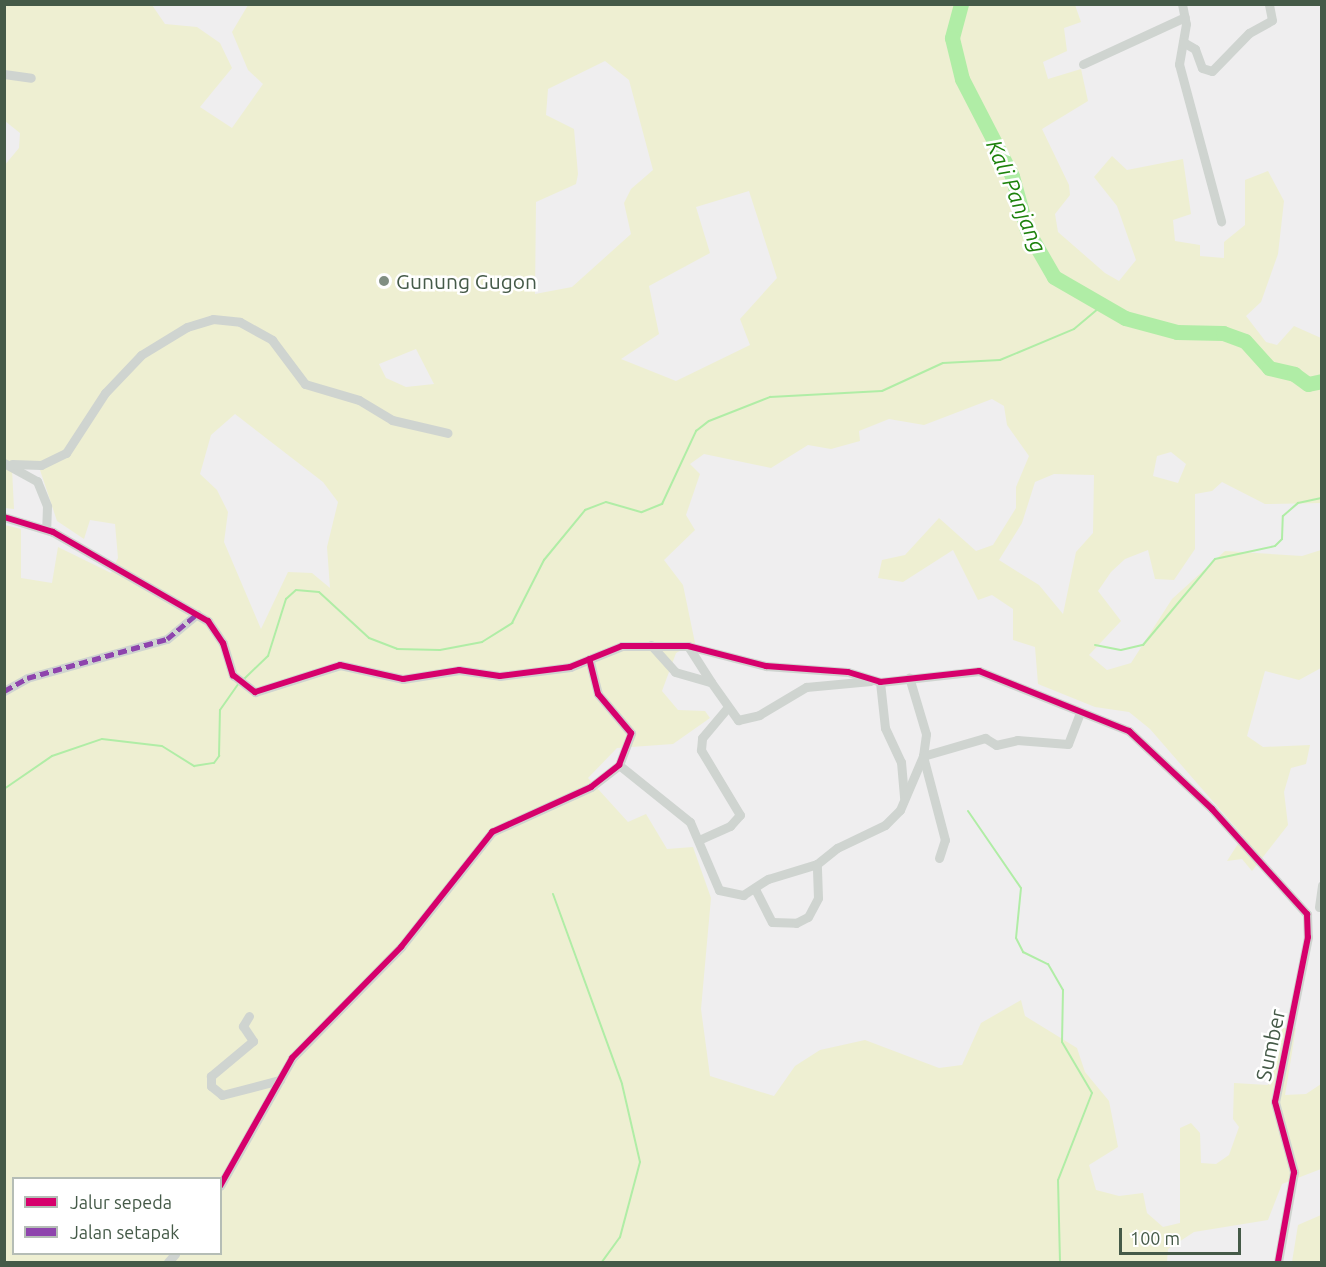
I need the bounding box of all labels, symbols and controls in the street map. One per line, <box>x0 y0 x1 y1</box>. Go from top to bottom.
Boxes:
water label: Kali Panjang <box>981 136 1053 256</box>
place label: Gunung Gugon <box>396 268 537 294</box>
marker: Gunung Gugon <box>377 274 391 288</box>
street label: Sumber <box>1250 1007 1290 1083</box>
legend <box>12 1177 222 1255</box>
text: Jalur sepeda <box>70 1192 172 1212</box>
scale bar <box>1122 1216 1244 1254</box>
text: Jalan setapak <box>70 1222 179 1242</box>
text: 100 m <box>1130 1228 1180 1248</box>

